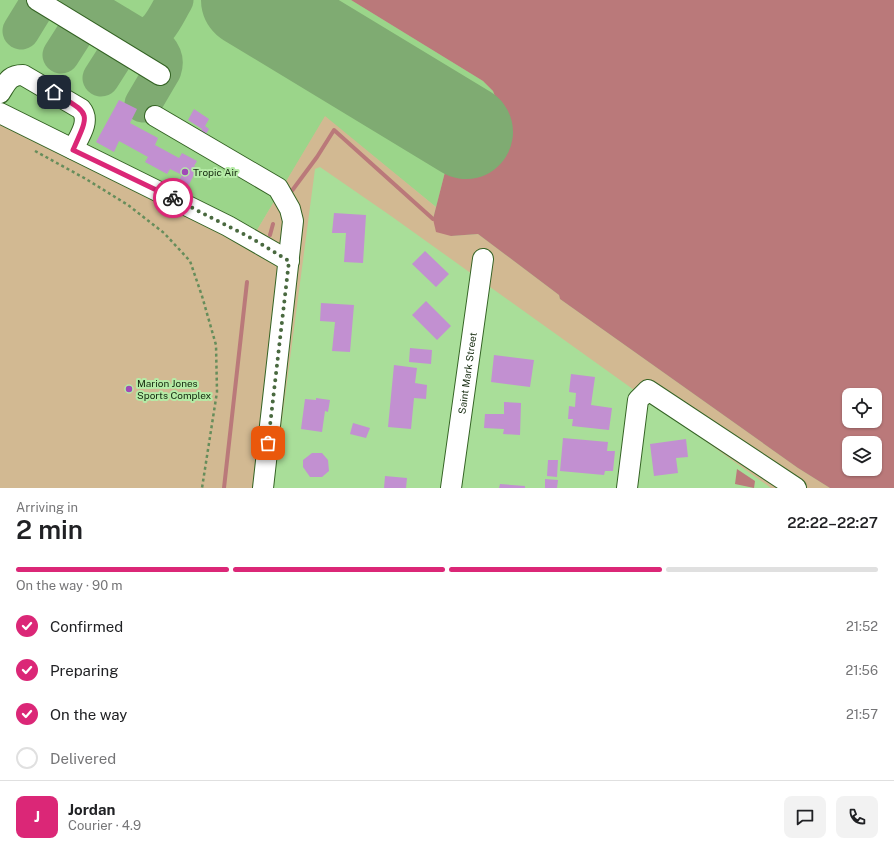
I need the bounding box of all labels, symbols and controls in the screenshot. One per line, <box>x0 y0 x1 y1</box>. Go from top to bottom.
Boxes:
pin <box>37 75 71 109</box>
icon: home <box>43 81 65 103</box>
place label: Tropic Air <box>193 166 238 178</box>
marker: Tropic Air <box>180 167 190 177</box>
courier <box>153 178 193 218</box>
icon: bike <box>162 187 184 209</box>
street label: Saint Mark Street <box>455 331 479 415</box>
place label: Marion Jones Sports Complex <box>137 377 212 401</box>
marker: Marion Jones Sports Complex <box>124 384 134 394</box>
map controls <box>842 388 882 476</box>
button: locate <box>842 388 882 428</box>
pin <box>251 426 285 460</box>
icon: bag <box>257 432 279 454</box>
button: layers <box>842 436 882 476</box>
text: Arriving in <box>16 500 78 515</box>
text: 2 min <box>16 514 83 545</box>
text: 22:22–22:27 <box>787 514 878 531</box>
text: On the way · 90 m <box>16 578 123 593</box>
icon: check <box>16 615 38 637</box>
text: Confirmed <box>50 618 123 635</box>
text: 21:52 <box>846 619 878 634</box>
icon: check <box>16 659 38 681</box>
text: Preparing <box>50 662 119 679</box>
text: 21:56 <box>846 663 878 678</box>
icon: check <box>16 703 38 725</box>
text: On the way <box>50 706 127 723</box>
text: 21:57 <box>846 707 878 722</box>
text: Delivered <box>50 750 116 767</box>
button: chat <box>784 796 826 838</box>
button: phone <box>836 796 878 838</box>
text: Jordan <box>68 801 115 818</box>
text: J <box>34 808 40 825</box>
text: Courier · 4.9 <box>68 818 141 833</box>

